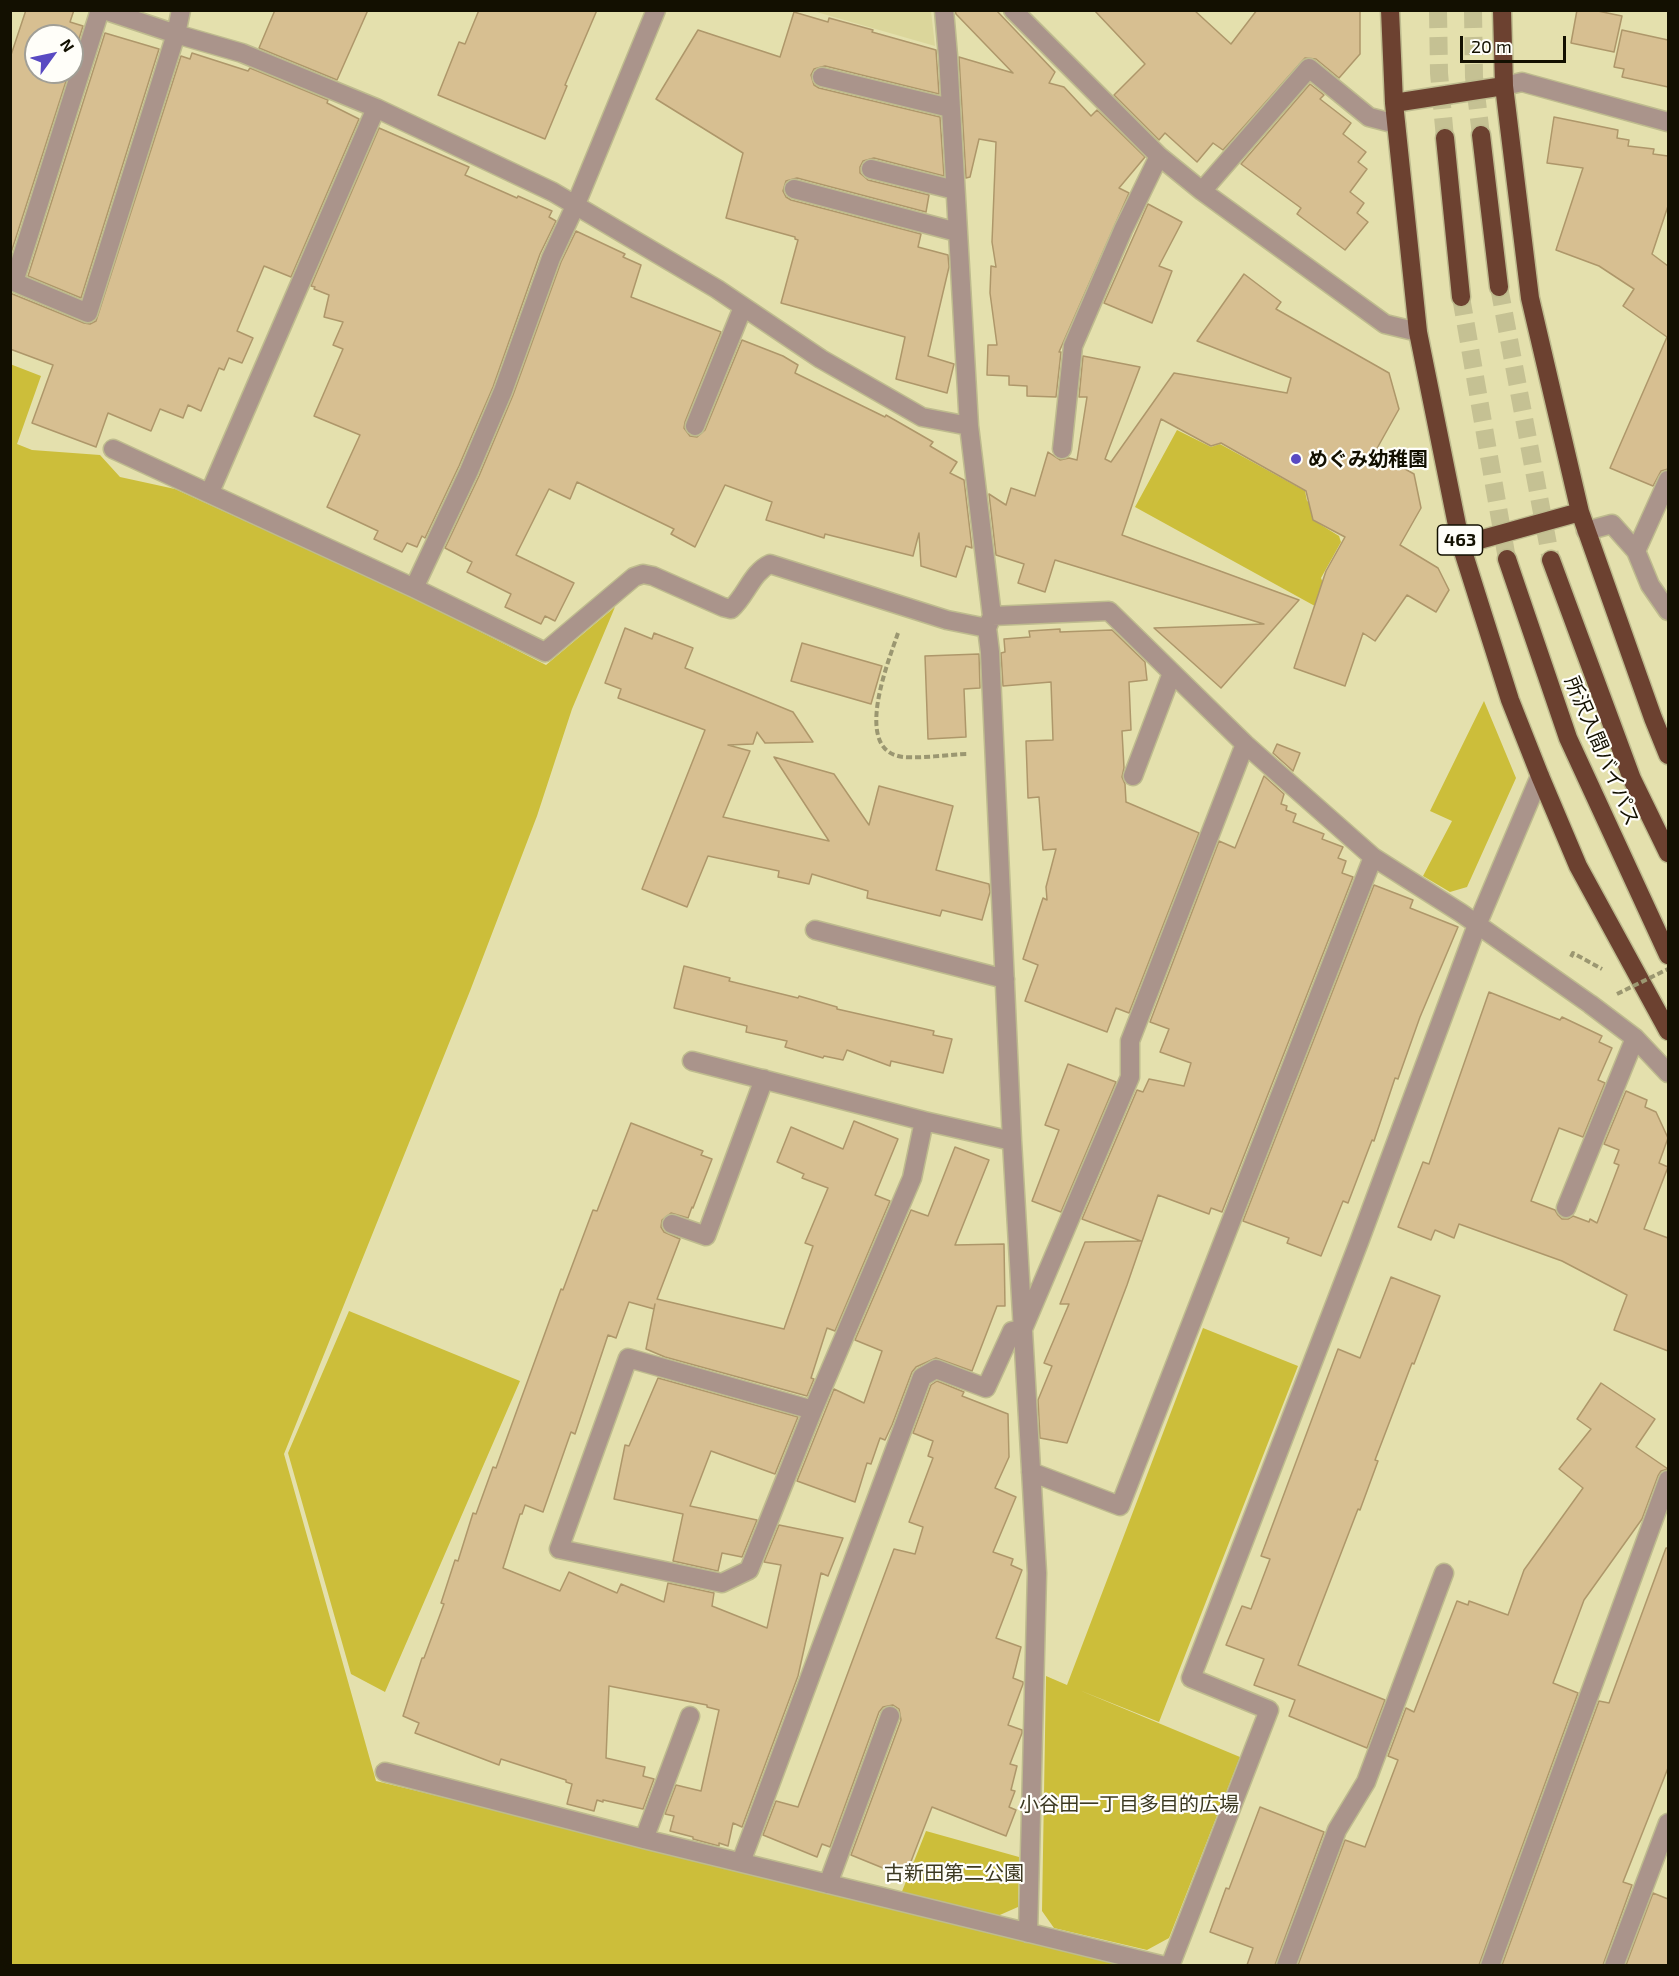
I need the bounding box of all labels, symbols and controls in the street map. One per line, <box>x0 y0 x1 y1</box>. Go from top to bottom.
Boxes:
north arrow <box>24 24 84 84</box>
scale bar <box>1463 24 1570 62</box>
text: N <box>57 35 79 55</box>
text: 20 m <box>1471 35 1512 57</box>
place label: めぐみ幼稚園 <box>1308 447 1428 471</box>
marker: めぐみ幼稚園 <box>1289 452 1303 466</box>
road number: 463 <box>1438 525 1482 555</box>
street label: 所沢入間バイパス <box>1560 673 1644 829</box>
park label: 小谷田一丁目多目的広場 <box>1019 1792 1239 1816</box>
park label: 古新田第二公園 <box>884 1861 1024 1885</box>

